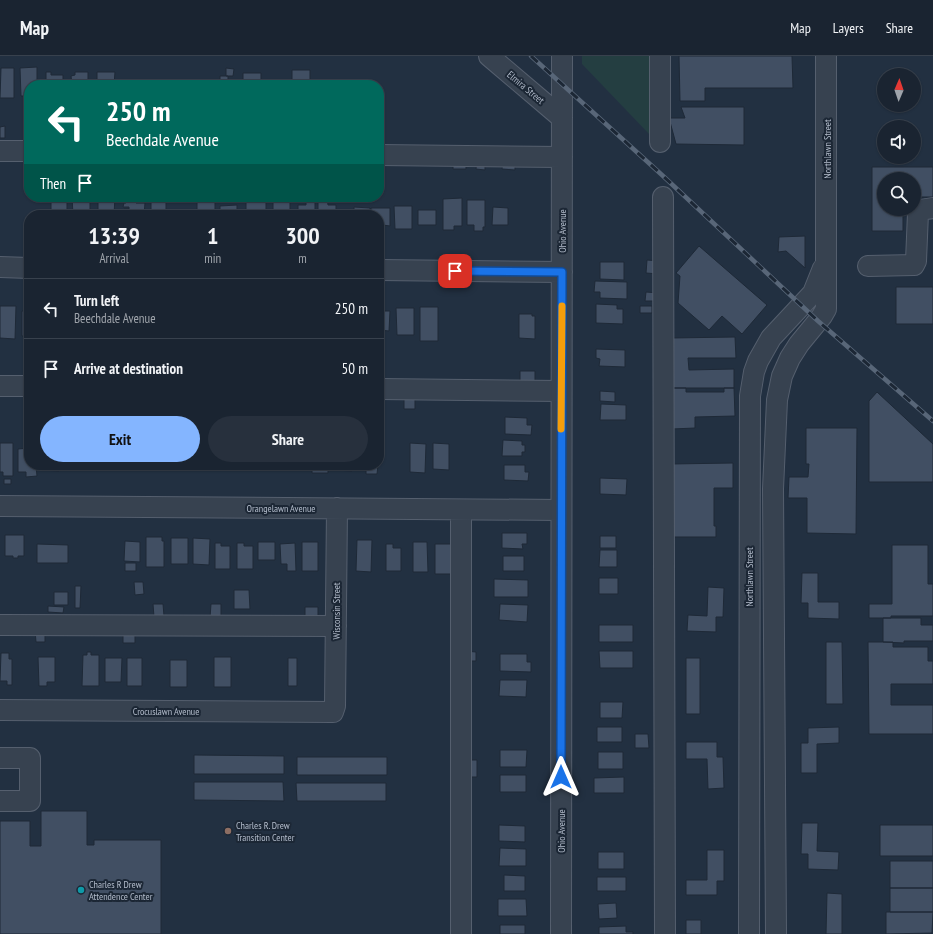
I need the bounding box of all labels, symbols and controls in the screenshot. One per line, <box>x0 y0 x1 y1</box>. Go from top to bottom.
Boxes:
text: Map <box>20 16 49 40</box>
text: Map <box>790 19 811 37</box>
text: Layers <box>833 19 864 37</box>
text: Share <box>886 19 913 37</box>
street label: Elmira Street <box>504 68 547 107</box>
north arrow <box>877 68 921 112</box>
map controls <box>877 68 921 216</box>
text: 250 m <box>106 92 170 129</box>
icon: left <box>40 96 92 148</box>
street label: Northlawn Street <box>821 119 834 179</box>
button: sound <box>877 120 921 164</box>
text: Beechdale Avenue <box>106 128 219 151</box>
icon: arrive <box>74 172 96 194</box>
button: search <box>877 172 921 216</box>
text: Then <box>40 174 66 193</box>
street label: Ohio Avenue <box>556 209 569 253</box>
text: 13:39 <box>88 220 140 251</box>
text: 1 <box>207 220 218 251</box>
text: 300 <box>285 220 320 251</box>
text: Arrival <box>99 250 129 267</box>
text: min <box>204 250 221 267</box>
text: m <box>298 250 307 267</box>
pin <box>438 254 472 288</box>
icon: arrive <box>444 260 466 282</box>
text: Turn left <box>74 291 119 310</box>
icon: left <box>40 298 62 320</box>
text: 250 m <box>335 299 368 318</box>
text: Beechdale Avenue <box>74 310 156 327</box>
icon: arrive <box>40 358 62 380</box>
text: Arrive at destination <box>74 359 183 378</box>
text: 50 m <box>342 359 368 378</box>
button: Exit <box>40 416 200 462</box>
button: Share <box>208 416 368 462</box>
street label: Orangelawn Avenue <box>247 502 315 515</box>
street label: Northlawn Street <box>743 547 756 607</box>
street label: Wisconsin Street <box>330 582 343 640</box>
street label: Crocuslawn Avenue <box>133 705 199 718</box>
position arrow <box>540 756 582 798</box>
street label: Ohio Avenue <box>555 809 568 853</box>
place label: Charles R. Drew Transition Center <box>236 819 295 844</box>
marker: Charles R. Drew Transition Center <box>223 826 233 836</box>
place label: Charles R Drew Attendence Center <box>89 878 153 903</box>
marker: Charles R Drew Attendence Center <box>76 885 86 895</box>

